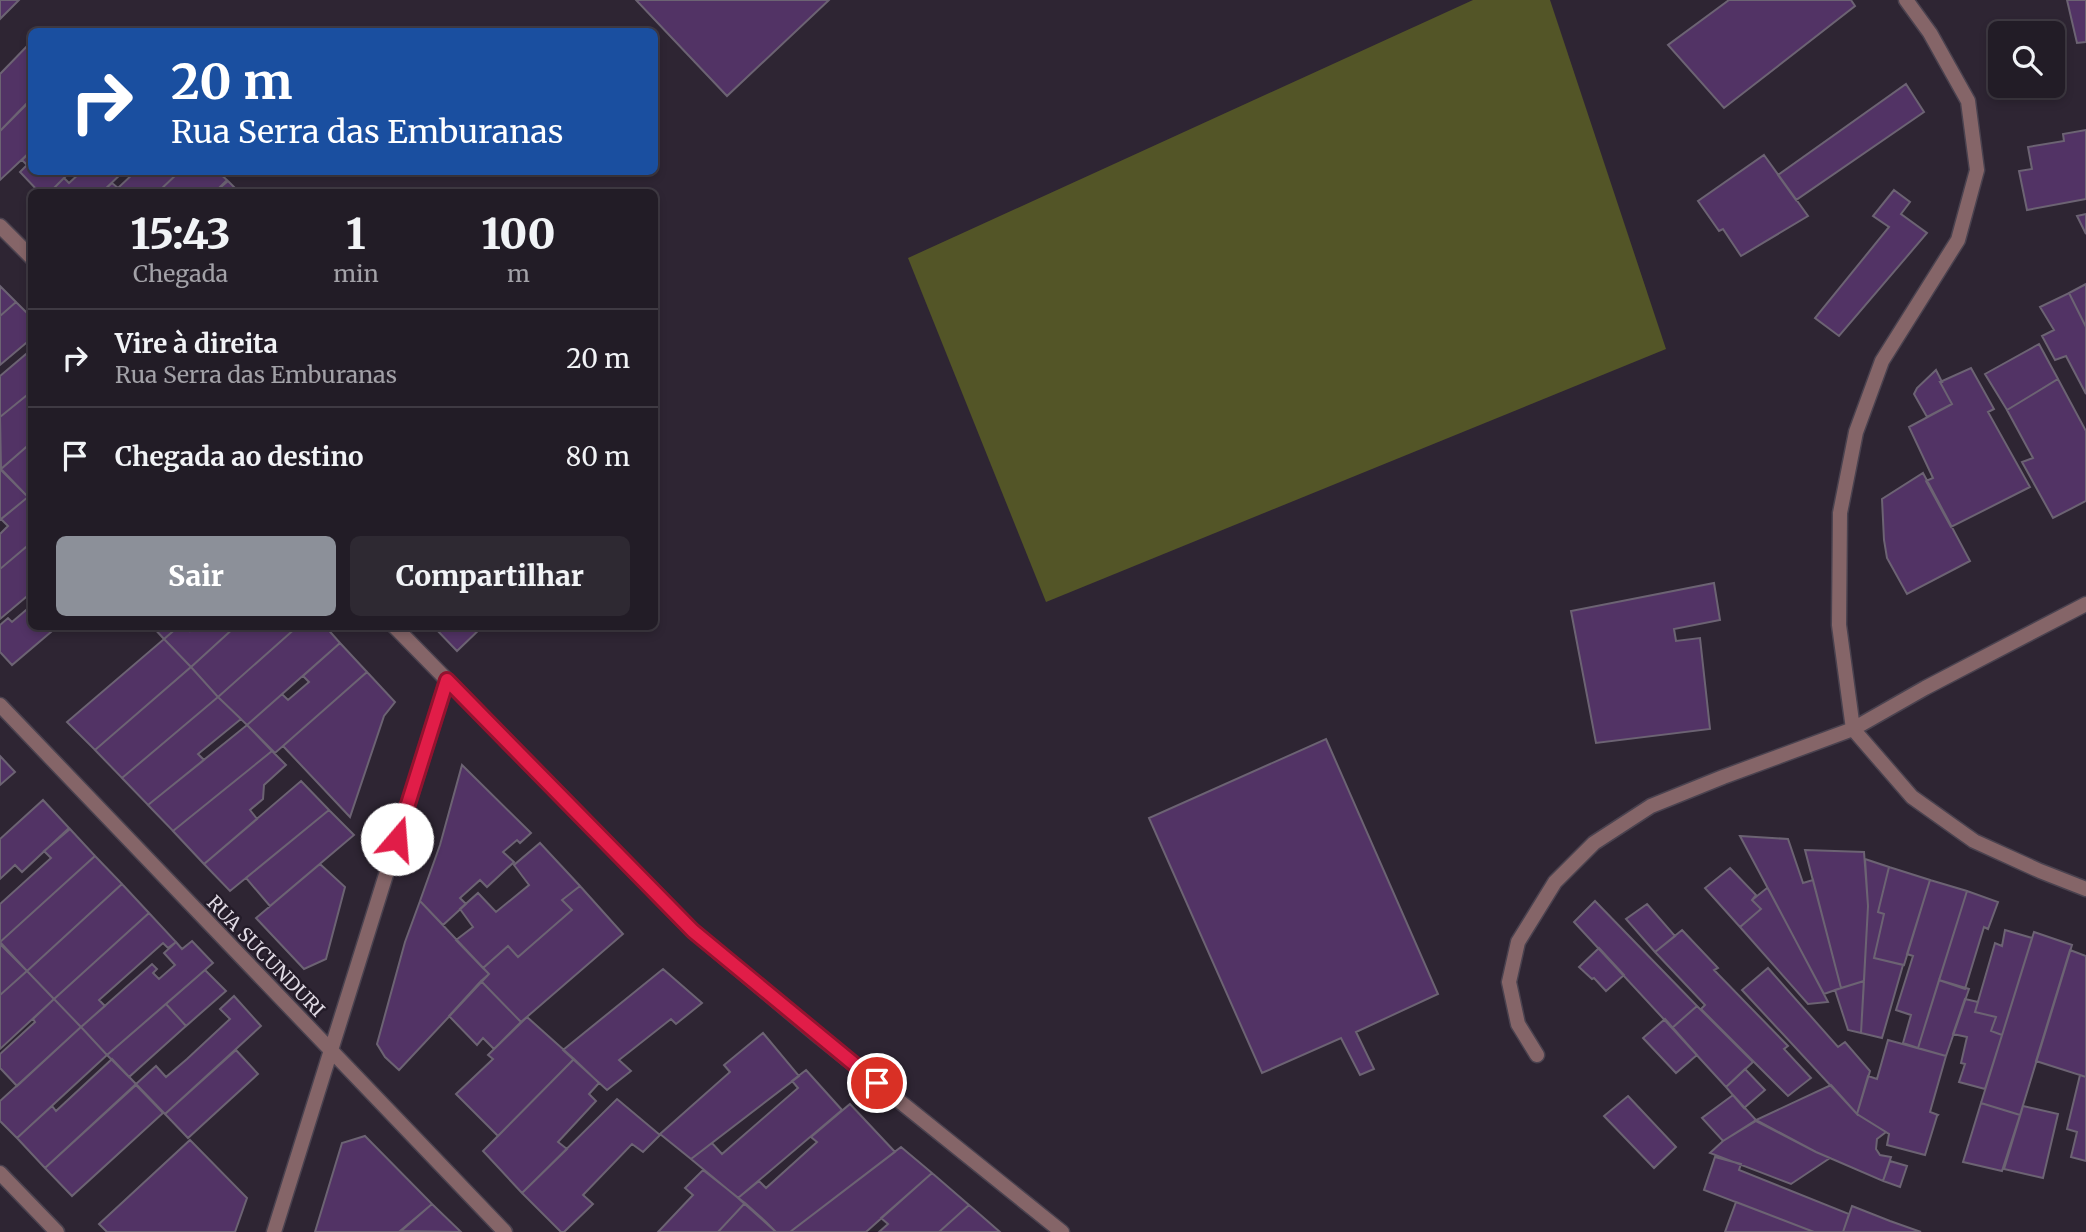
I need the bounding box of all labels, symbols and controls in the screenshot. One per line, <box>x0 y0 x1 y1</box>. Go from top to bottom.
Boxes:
map controls <box>1988 21 2065 98</box>
button: search <box>1988 21 2065 98</box>
text: 20 m <box>171 51 292 112</box>
icon: right <box>56 56 147 147</box>
text: Rua Serra das Emburanas <box>171 112 563 152</box>
text: 15:43 <box>131 208 231 260</box>
text: 1 <box>346 208 366 260</box>
text: 100 <box>481 208 555 260</box>
text: Chegada <box>133 259 228 288</box>
text: min <box>333 259 379 288</box>
text: m <box>507 259 530 288</box>
text: Vire à direita <box>115 327 278 360</box>
icon: right <box>56 339 94 377</box>
text: 20 m <box>566 342 630 375</box>
text: Rua Serra das Emburanas <box>115 360 397 389</box>
icon: arrive <box>56 437 94 475</box>
text: Chegada ao destino <box>115 440 364 473</box>
text: 80 m <box>566 440 630 473</box>
button: Sair <box>56 536 336 616</box>
button: Compartilhar <box>350 536 630 616</box>
position arrow <box>360 802 434 876</box>
street label: RUA SUCUNDURI <box>202 890 330 1022</box>
pin <box>847 1053 907 1113</box>
icon: arrive <box>858 1064 896 1102</box>

